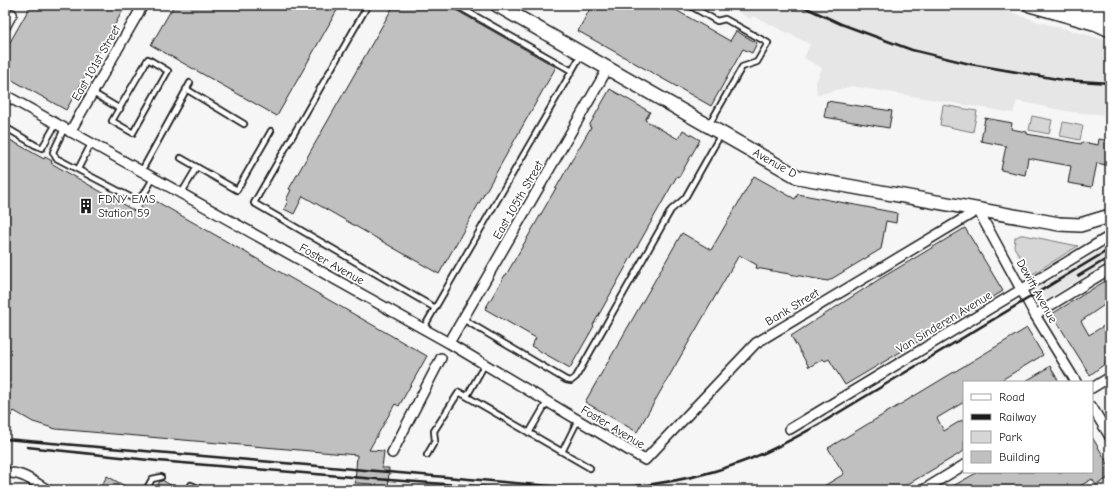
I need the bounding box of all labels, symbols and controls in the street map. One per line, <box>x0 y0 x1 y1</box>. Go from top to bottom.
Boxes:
street label: East 101st Street <box>69 22 124 103</box>
street label: Avenue D <box>751 145 799 181</box>
street label: East 105th Street <box>490 158 546 242</box>
place label: FDNY EMS Station 59 <box>98 192 156 220</box>
building icon: FDNY EMS Station 59 <box>77 197 95 215</box>
street label: Foster Avenue <box>297 240 367 288</box>
street label: Dewitt Avenue <box>1014 257 1060 325</box>
street label: Bank Street <box>763 285 822 328</box>
street label: Van Sinderen Avenue <box>894 288 994 356</box>
legend <box>963 381 1093 473</box>
text: Road <box>999 390 1025 404</box>
street label: Foster Avenue <box>579 402 647 452</box>
text: Railway <box>999 410 1037 424</box>
text: Park <box>999 430 1022 444</box>
text: Building <box>999 450 1040 464</box>

